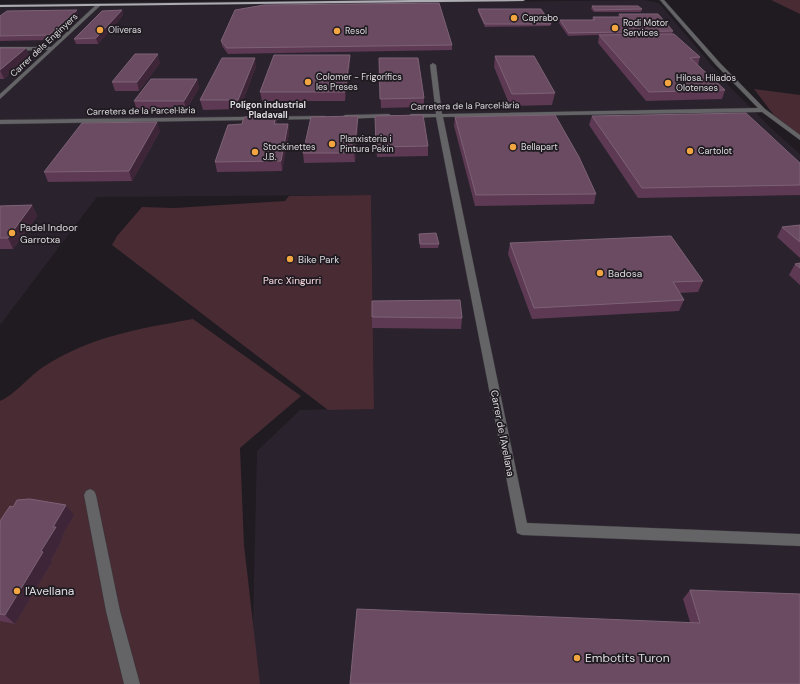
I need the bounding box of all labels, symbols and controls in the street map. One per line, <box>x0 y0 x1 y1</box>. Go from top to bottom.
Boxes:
street label: Carrer dels Enginyers <box>8 10 81 80</box>
place label: Caprabo <box>522 12 558 24</box>
marker: Caprabo <box>509 13 519 23</box>
place label: Rodi Motor Services <box>623 17 669 39</box>
marker: Rodi Motor Services <box>610 23 620 33</box>
place label: Oliveras <box>108 24 142 36</box>
marker: Oliveras <box>95 25 105 35</box>
place label: Resol <box>345 25 367 37</box>
marker: Resol <box>332 26 342 36</box>
place label: Colomer - Frigorífics les Preses <box>316 71 402 93</box>
place label: Hilosa. Hilados Olotenses <box>676 72 736 94</box>
marker: Colomer - Frigorífics les Preses <box>303 77 313 87</box>
marker: Hilosa. Hilados Olotenses <box>663 78 673 88</box>
district label: Polígon industrial Pladavall <box>230 99 306 121</box>
street label: Carretera de la Parcel·lària <box>411 99 520 113</box>
street label: Carretera de la Parcel·lària <box>87 104 196 118</box>
place label: Planxisteria i Pintura Pekin <box>340 133 394 155</box>
marker: Planxisteria i Pintura Pekin <box>327 139 337 149</box>
place label: Stockinettes J.B. <box>263 141 316 163</box>
place label: Bellapart <box>521 141 558 153</box>
marker: Bellapart <box>508 142 518 152</box>
place label: Cartolot <box>698 145 733 157</box>
marker: Cartolot <box>685 146 695 156</box>
marker: Stockinettes J.B. <box>250 147 260 157</box>
place label: Padel Indoor Garrotxa <box>20 221 78 246</box>
marker: Padel Indoor Garrotxa <box>7 228 17 238</box>
place label: Bike Park <box>298 253 339 266</box>
marker: Bike Park <box>285 254 295 264</box>
place label: Badosa <box>608 267 642 280</box>
marker: Badosa <box>595 268 605 278</box>
park label: Parc Xingurri <box>263 274 321 287</box>
street label: Carrer de l'Avellana <box>488 389 517 477</box>
place label: l'Avellana <box>25 583 74 599</box>
marker: l'Avellana <box>12 586 22 596</box>
place label: Embotits Turon <box>585 650 670 666</box>
marker: Embotits Turon <box>572 653 582 663</box>

